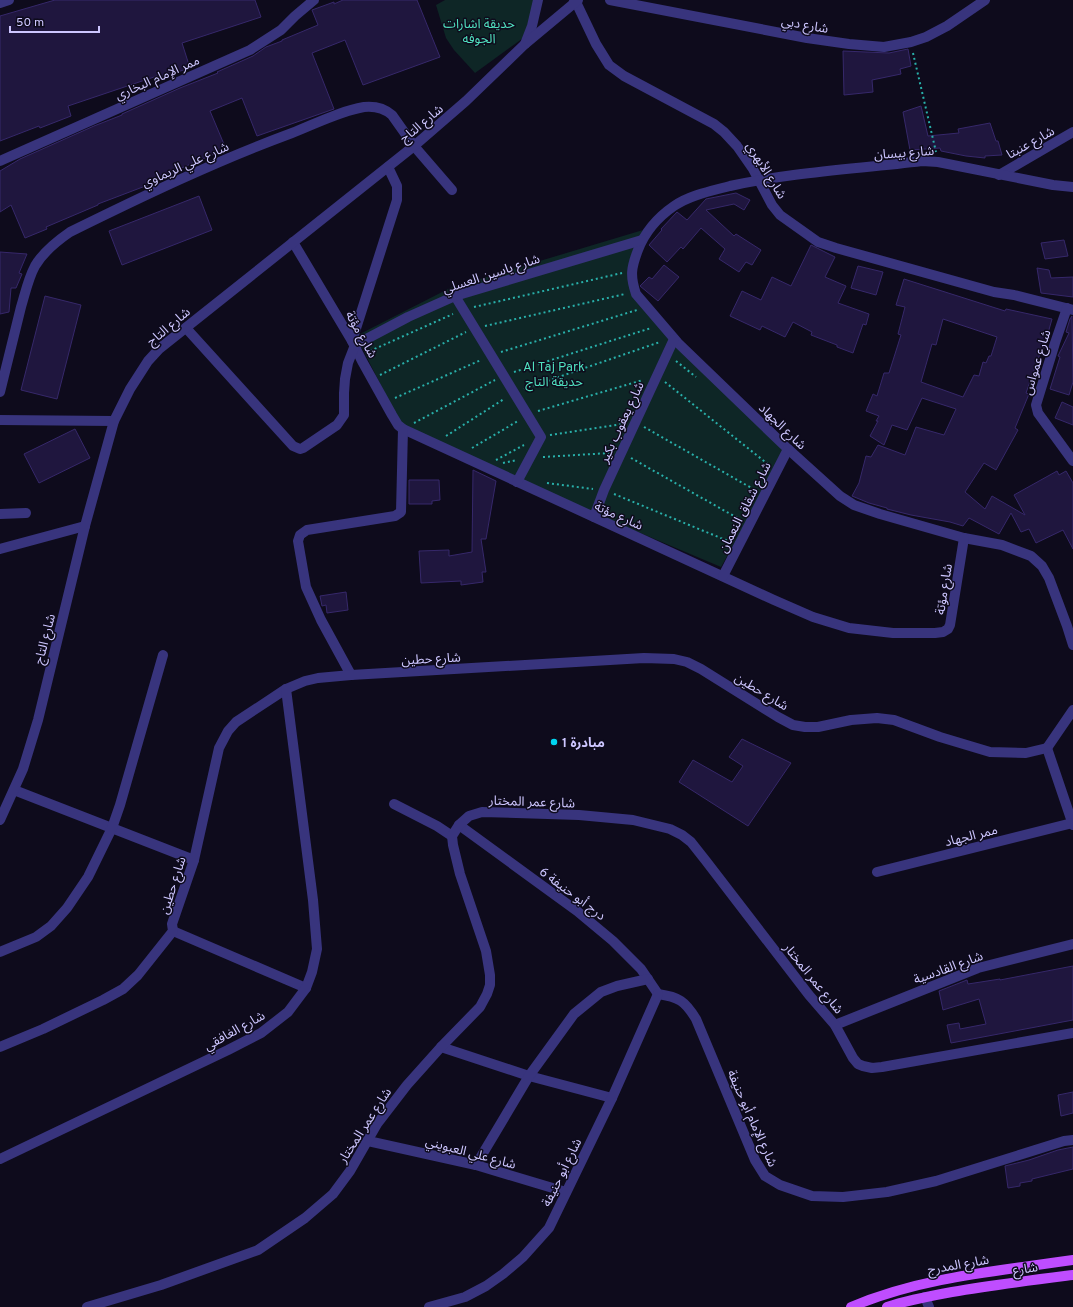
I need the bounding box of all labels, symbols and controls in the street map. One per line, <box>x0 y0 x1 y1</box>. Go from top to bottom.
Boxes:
scale bar <box>10 8 99 34</box>
street label: شارع دبي <box>780 14 830 39</box>
text: 50 m <box>16 15 44 31</box>
park label: حديقة اشارات الجوفه <box>443 17 515 48</box>
street label: ممر الإمام البخاري <box>113 53 203 106</box>
street label: شارع التاج <box>397 102 448 148</box>
street label: شارع عنبتا <box>1004 124 1058 164</box>
street label: شارع علي الريماوي <box>140 139 232 193</box>
street label: شارع الأبهري <box>741 139 789 203</box>
street label: شارع بيسان <box>873 144 935 165</box>
street label: شارع ياسين العسلي <box>441 252 543 299</box>
street label: شارع التاج <box>144 305 195 351</box>
street label: شارع مؤتة <box>340 309 380 362</box>
street label: شارع عمواس <box>1020 328 1056 397</box>
park label: Al Taj Park حديقة التاج <box>523 360 585 392</box>
street label: شارع يعقوب بكير <box>597 380 649 467</box>
street label: شارع الجهاد <box>754 401 809 455</box>
street label: شارع شقاق النعمان <box>716 460 776 556</box>
street label: شارع مؤتة <box>591 499 645 536</box>
street label: شارع مؤتة <box>933 563 958 616</box>
street label: شارع التاج <box>32 612 61 667</box>
street label: شارع حطين <box>401 650 461 671</box>
street label: شارع حطين <box>731 671 791 716</box>
place label: مبادرة 1 <box>562 736 605 752</box>
marker: مبادرة 1 <box>549 737 559 747</box>
street label: شارع عمر المختار <box>487 793 575 813</box>
street label: ممر الجهاد <box>943 823 1000 851</box>
street label: شارع حطين <box>157 855 192 917</box>
street label: درج أبو حنيفة 6 <box>535 863 609 925</box>
street label: شارع عمر المختار <box>778 940 846 1018</box>
street label: شارع القادسية <box>912 949 986 990</box>
street label: شارع الغافقي <box>202 1008 269 1056</box>
street label: شارع الإمام أبو حنيفة <box>722 1067 781 1170</box>
street label: شارع عمر المختار <box>335 1086 397 1168</box>
street label: شارع علي العبويني <box>423 1134 518 1175</box>
street label: شارع أبو حنيفة <box>538 1135 587 1210</box>
street label: شارع المدرج <box>926 1253 991 1280</box>
street label: شارع <box>1012 1260 1039 1281</box>

